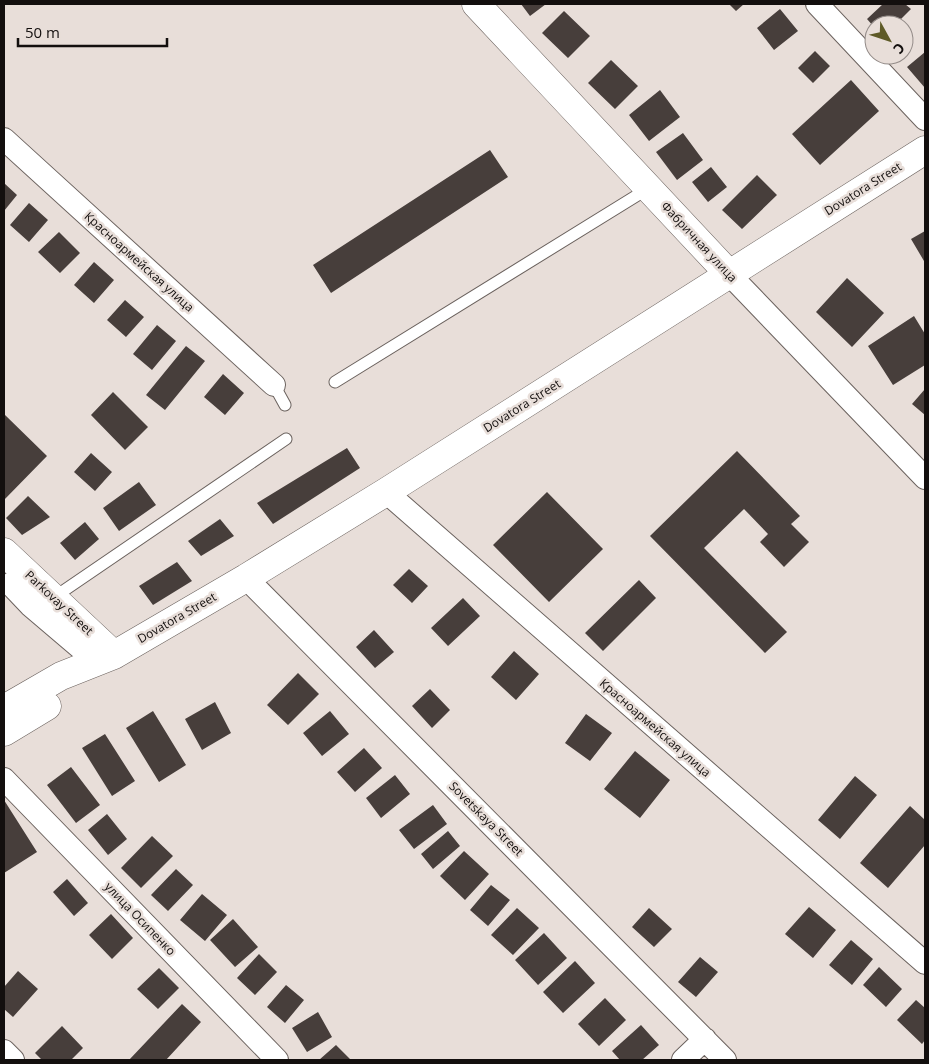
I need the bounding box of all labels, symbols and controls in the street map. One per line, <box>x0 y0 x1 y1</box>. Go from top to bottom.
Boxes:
scale bar <box>18 15 166 47</box>
north arrow <box>864 15 914 65</box>
text: 50 m <box>25 22 60 42</box>
text: С <box>889 39 909 58</box>
street label: Dovatora Street <box>821 158 905 219</box>
street label: Фабричная улица <box>658 198 741 286</box>
street label: Красноармейская улица <box>81 208 198 316</box>
street label: Dovatora Street <box>480 375 564 436</box>
street label: Parkovay Street <box>22 567 97 639</box>
street label: Dovatora Street <box>134 588 219 647</box>
street label: Красноармейская улица <box>596 675 715 781</box>
street label: Sovetskaya Street <box>445 778 527 860</box>
street label: улица Осипенко <box>101 878 180 959</box>

